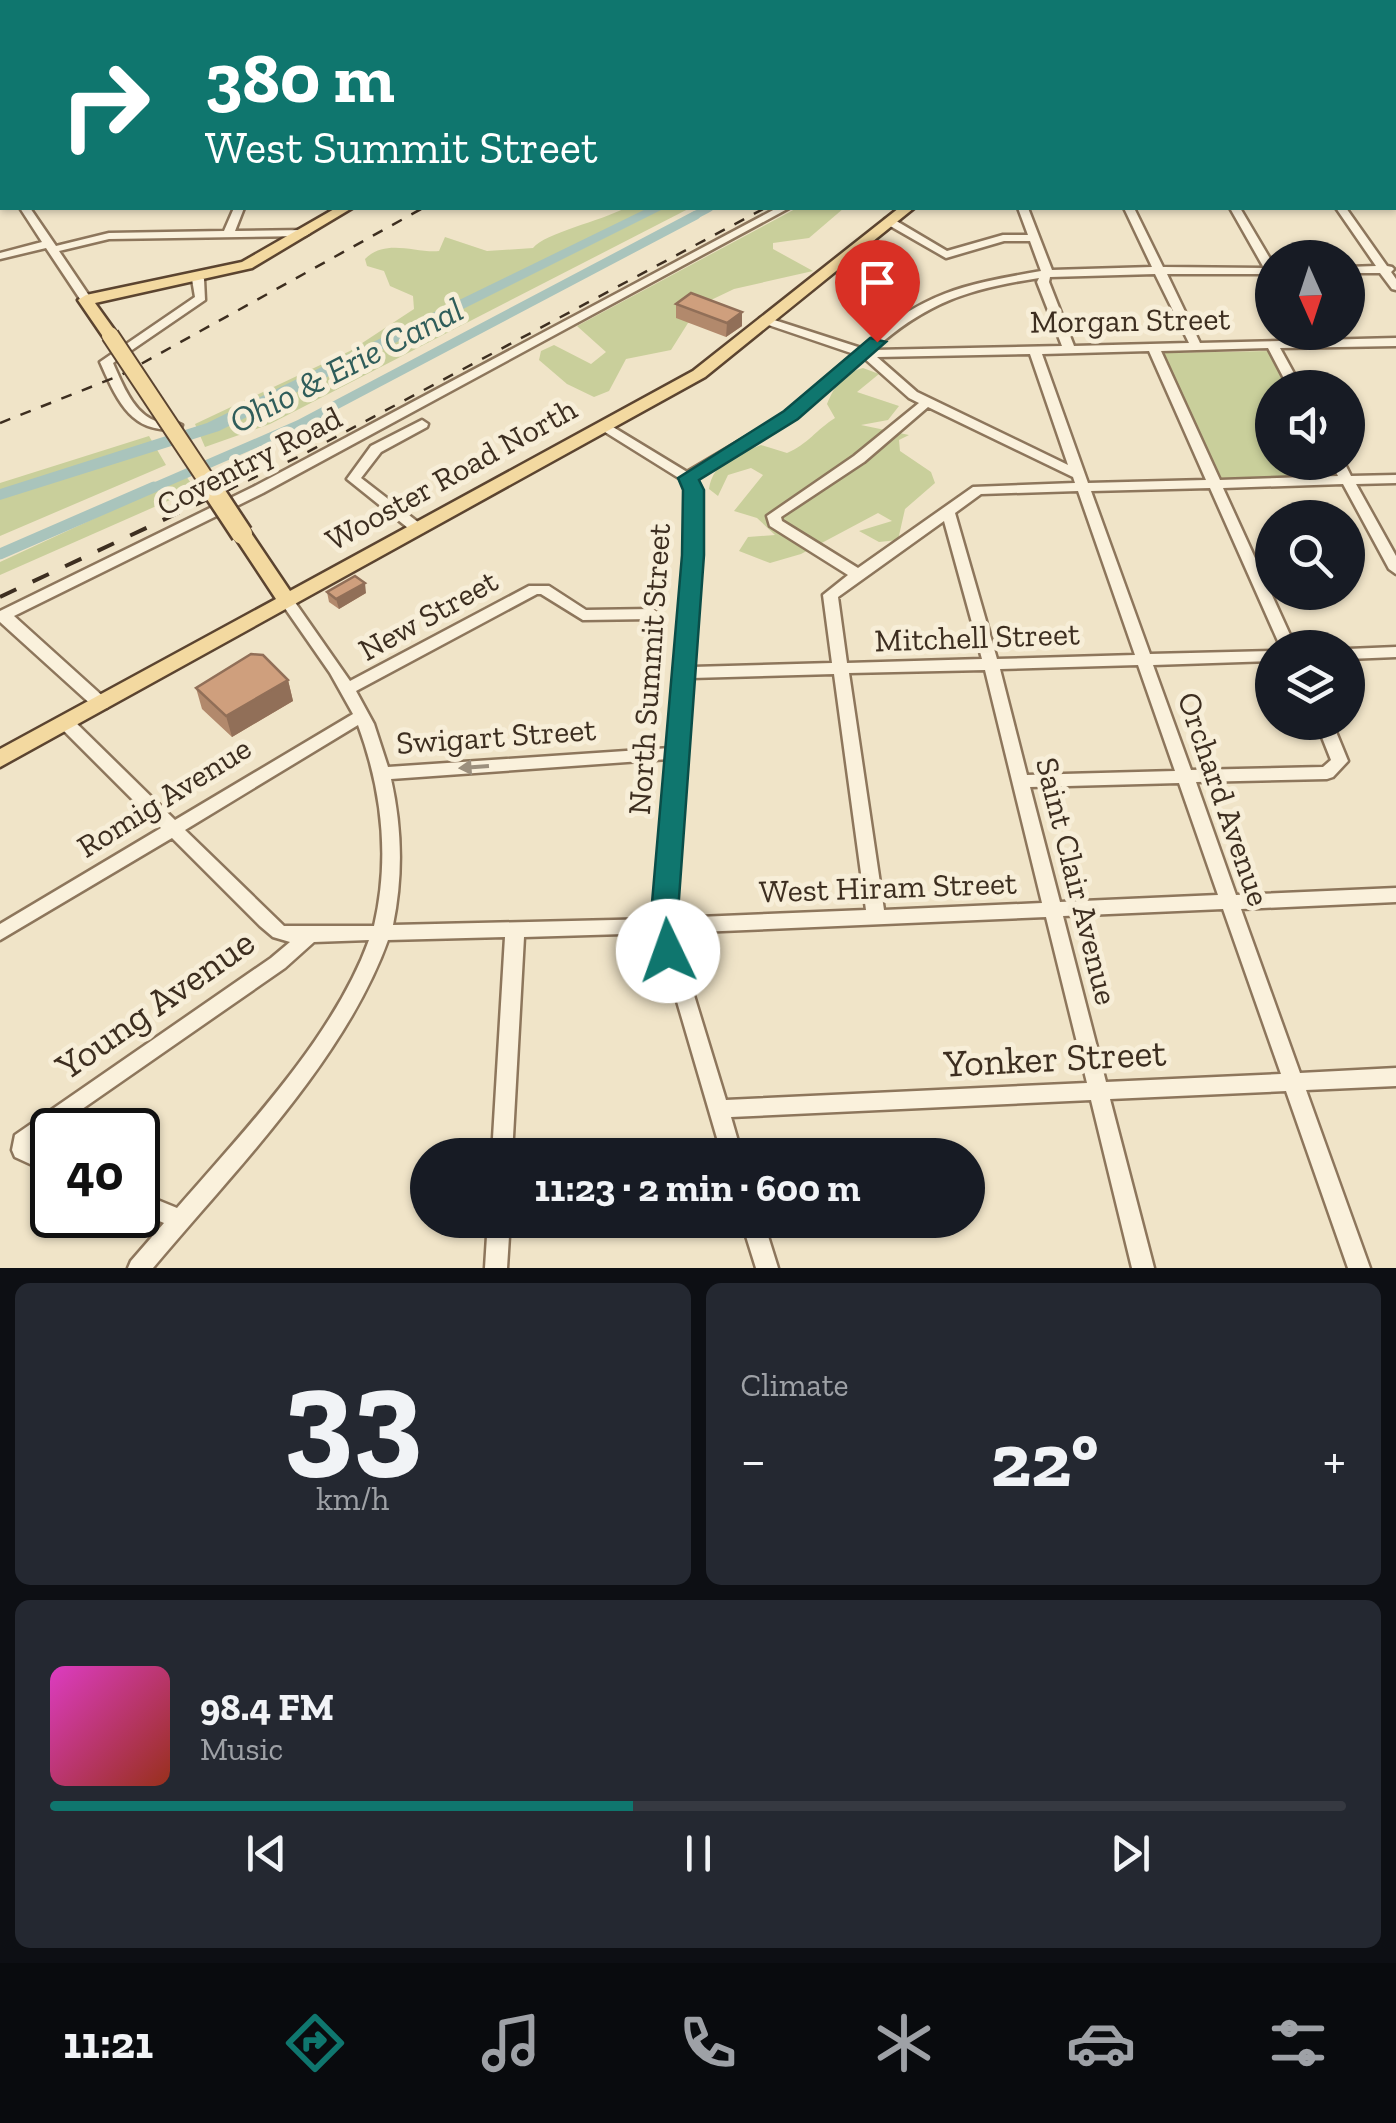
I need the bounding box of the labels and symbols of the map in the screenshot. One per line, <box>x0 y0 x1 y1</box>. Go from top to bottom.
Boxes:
pin <box>835 240 920 343</box>
north arrow <box>1255 240 1365 350</box>
water label: Ohio & Erie Canal <box>222 288 470 442</box>
street label: Morgan Street <box>1030 299 1231 341</box>
street label: Wooster Road North <box>319 389 583 559</box>
street label: Coventry Road <box>150 398 348 524</box>
street label: North Summit Street <box>620 522 678 816</box>
street label: New Street <box>352 561 504 669</box>
street label: Mitchell Street <box>874 614 1080 660</box>
street label: Orchard Avenue <box>1170 687 1278 911</box>
street label: Swigart Street <box>395 710 597 762</box>
street label: Romig Avenue <box>70 729 258 865</box>
street label: Saint Clair Avenue <box>1028 754 1126 1008</box>
one-way arrow <box>458 760 490 776</box>
street label: West Hiram Street <box>759 864 1018 910</box>
position arrow <box>616 899 720 1003</box>
street label: Young Avenue <box>46 919 263 1090</box>
street label: Yonker Street <box>942 1029 1167 1087</box>
speed limit sign: 40 <box>30 1108 160 1238</box>

